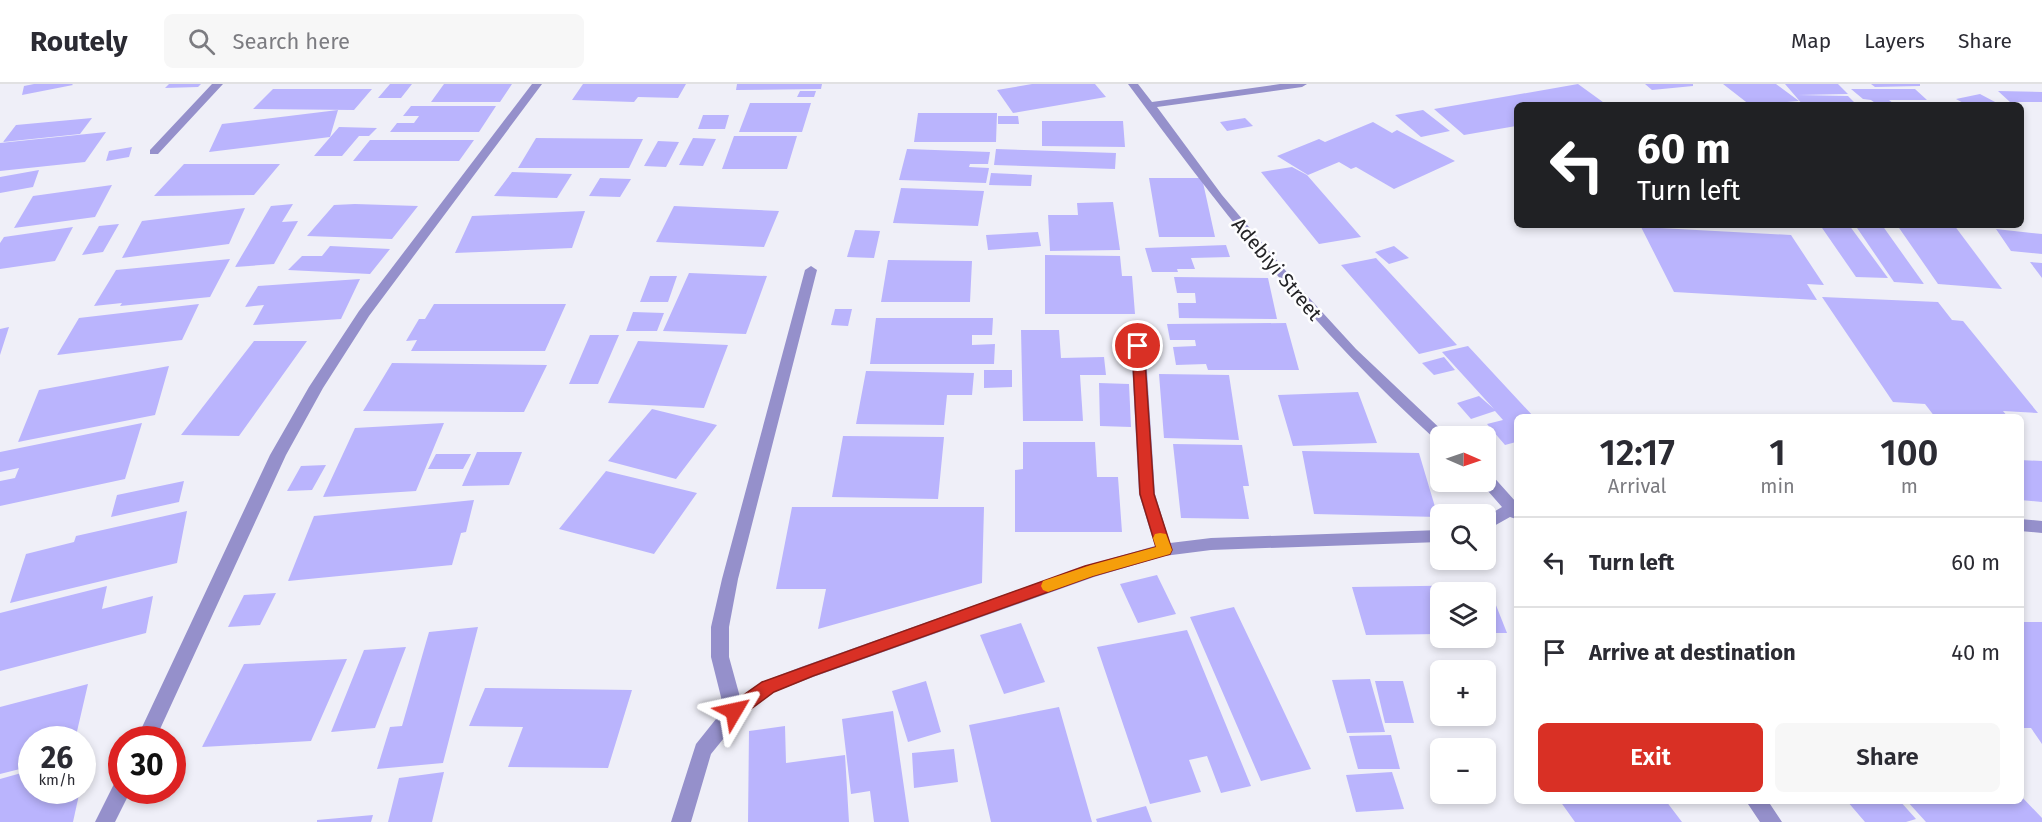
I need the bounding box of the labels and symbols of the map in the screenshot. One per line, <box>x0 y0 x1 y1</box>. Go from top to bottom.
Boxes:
street label: Adebiyi Street <box>1227 213 1327 326</box>
pin <box>1112 320 1163 371</box>
north arrow <box>1430 426 1496 492</box>
position arrow <box>702 679 766 743</box>
speed limit sign: 30 <box>108 726 186 804</box>

